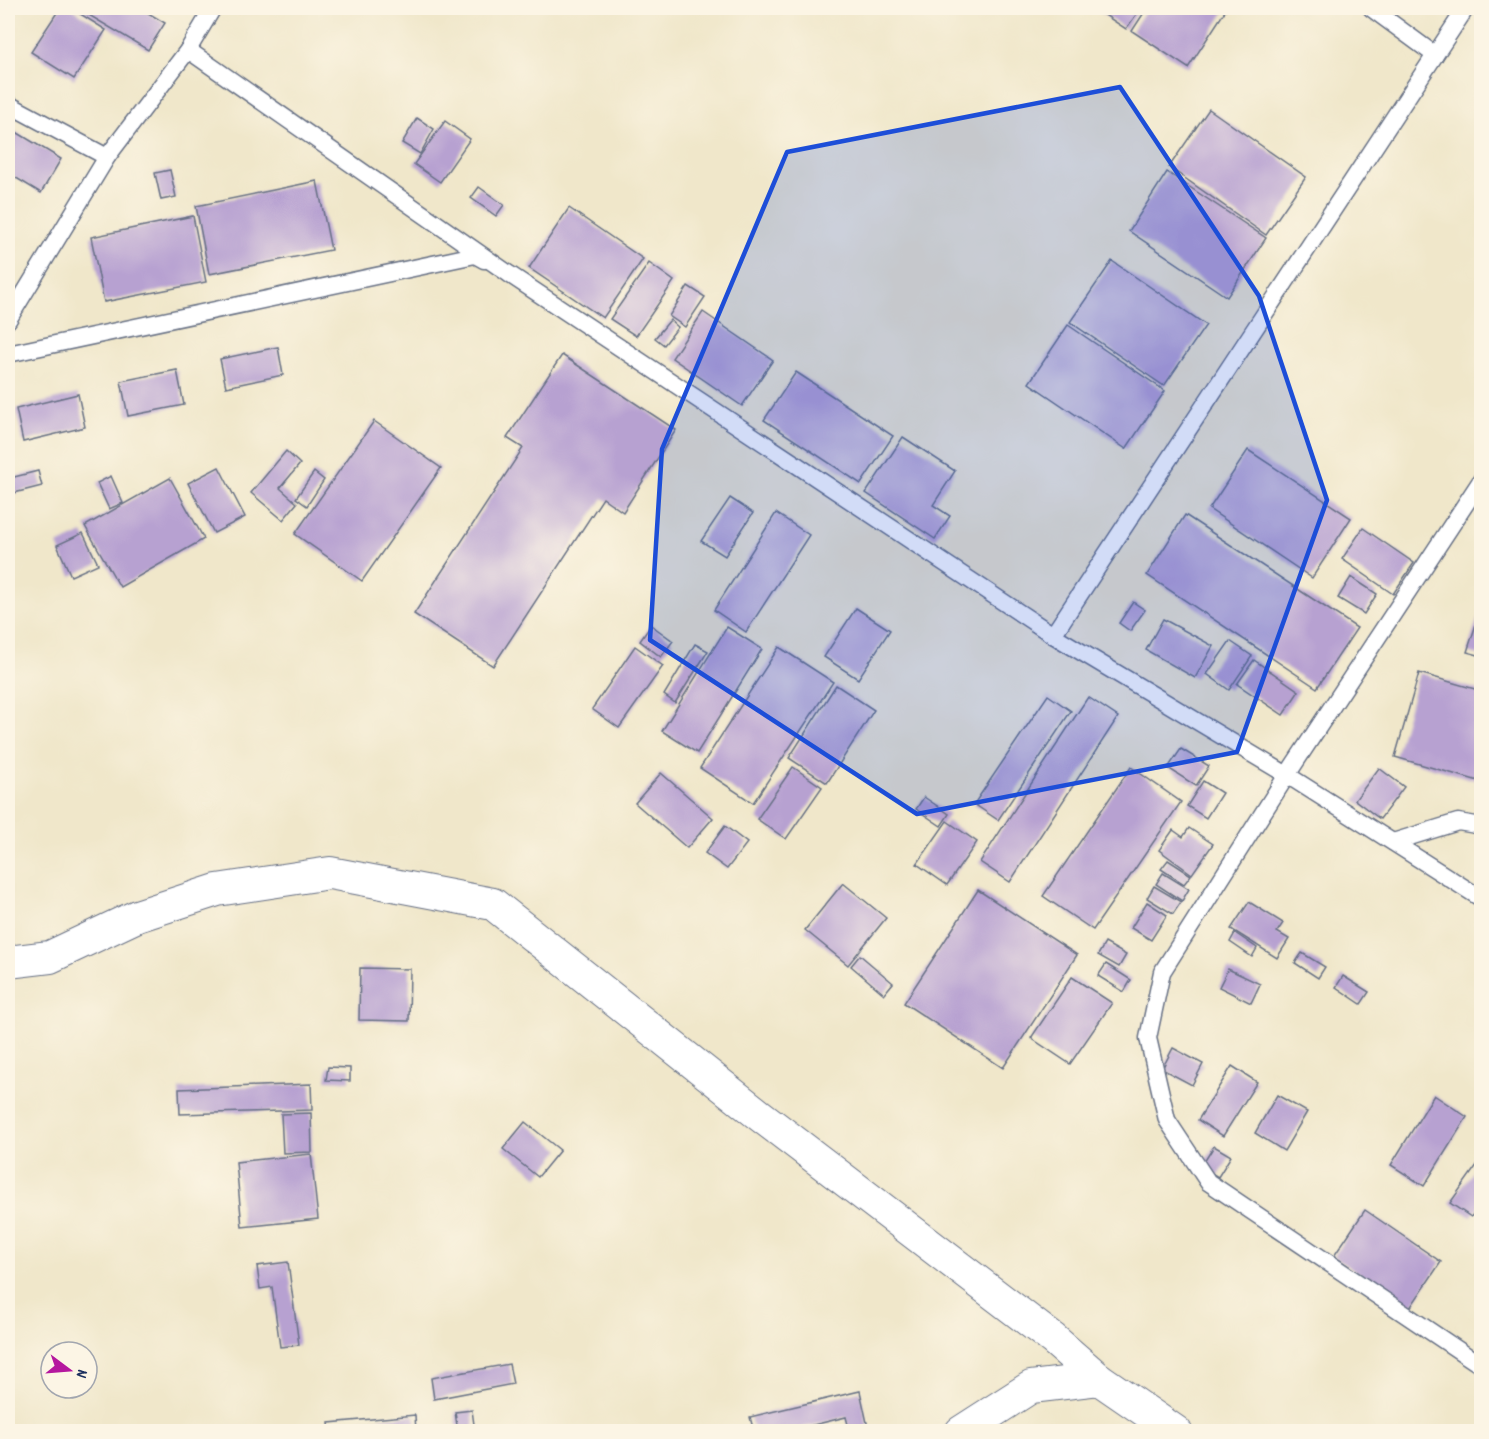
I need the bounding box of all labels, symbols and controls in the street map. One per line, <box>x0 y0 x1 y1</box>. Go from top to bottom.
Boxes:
north arrow <box>39 1340 99 1400</box>
text: N <box>69 1366 93 1381</box>

